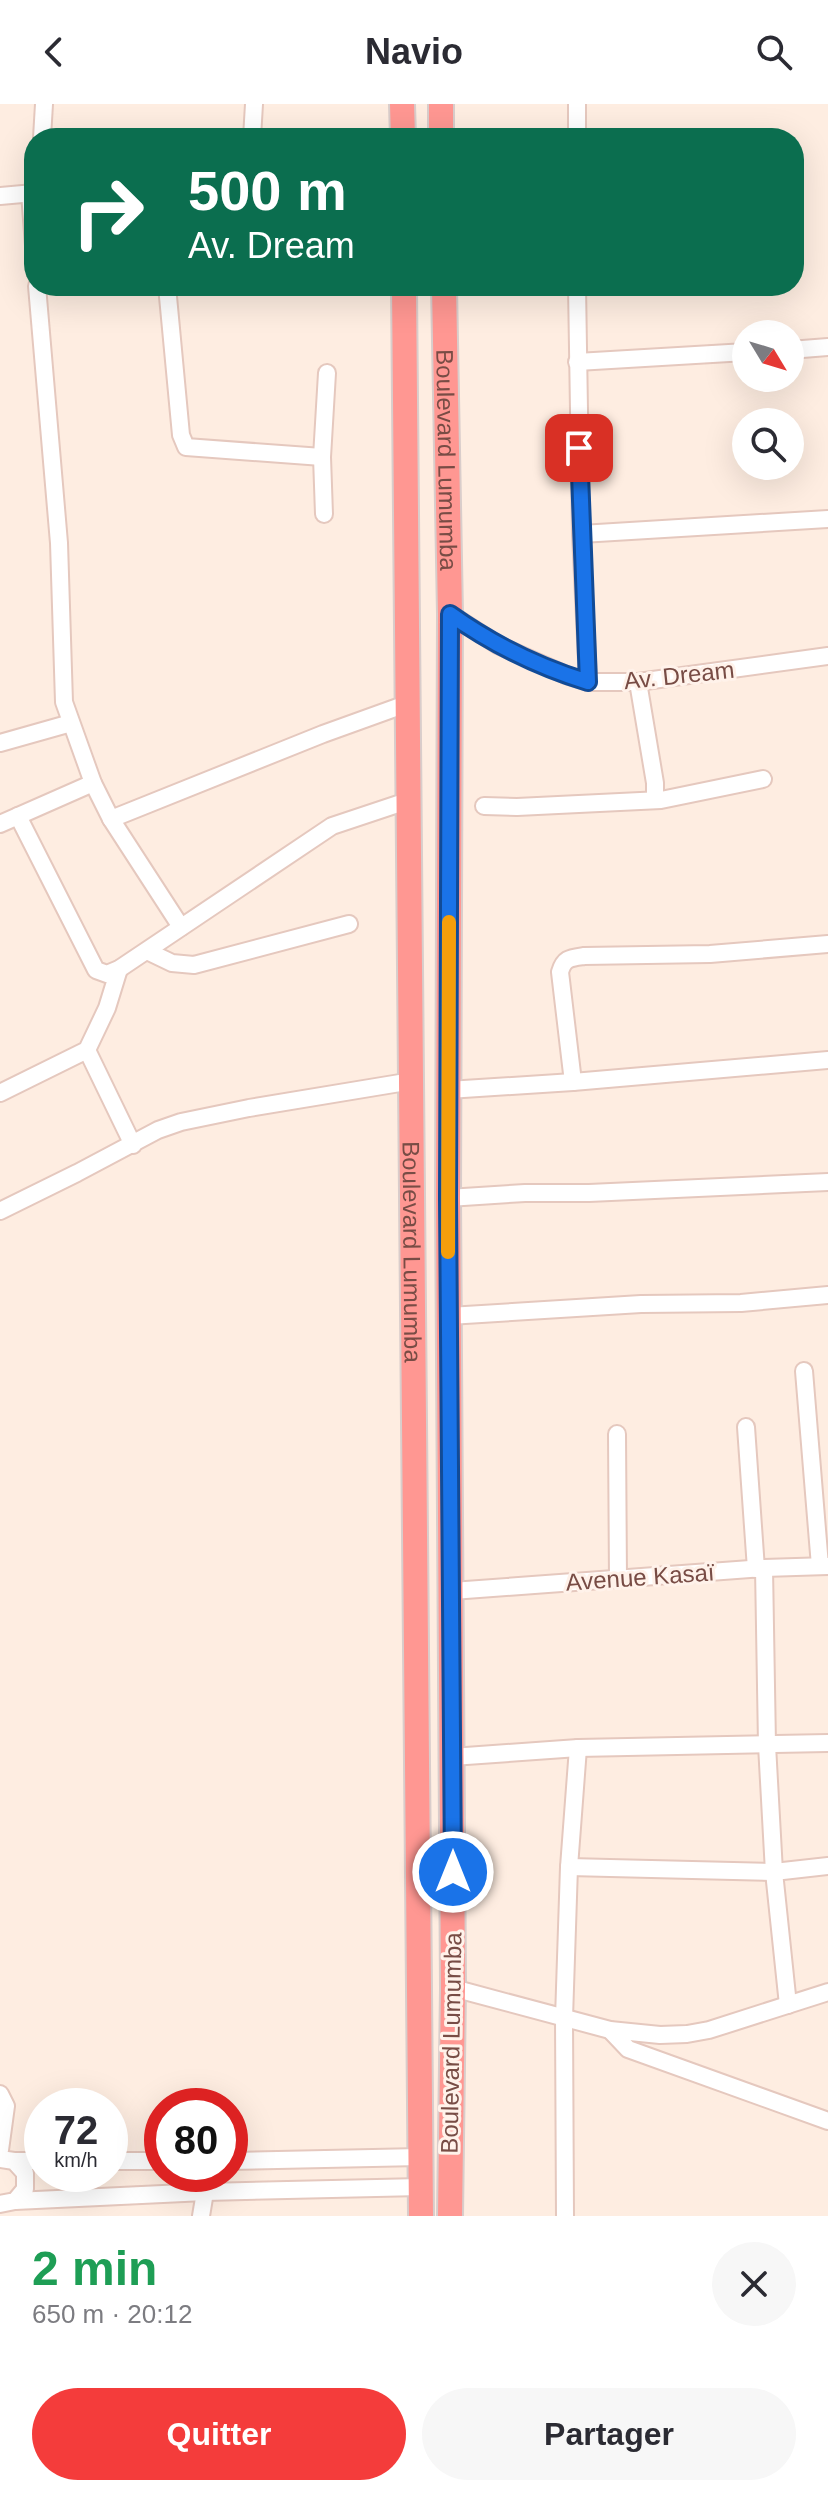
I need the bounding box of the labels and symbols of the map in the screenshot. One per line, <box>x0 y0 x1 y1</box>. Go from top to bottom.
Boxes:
north arrow <box>732 320 804 392</box>
street label: Boulevard Lumumba <box>432 349 463 572</box>
pin <box>545 414 613 482</box>
street label: Av. Dream <box>622 656 736 694</box>
street label: Boulevard Lumumba <box>398 1141 427 1364</box>
street label: Avenue Kasaï <box>565 1558 716 1596</box>
position arrow <box>411 1830 495 1914</box>
street label: Boulevard Lumumba <box>436 1931 466 2154</box>
speed limit sign: 80 <box>144 2088 248 2192</box>

